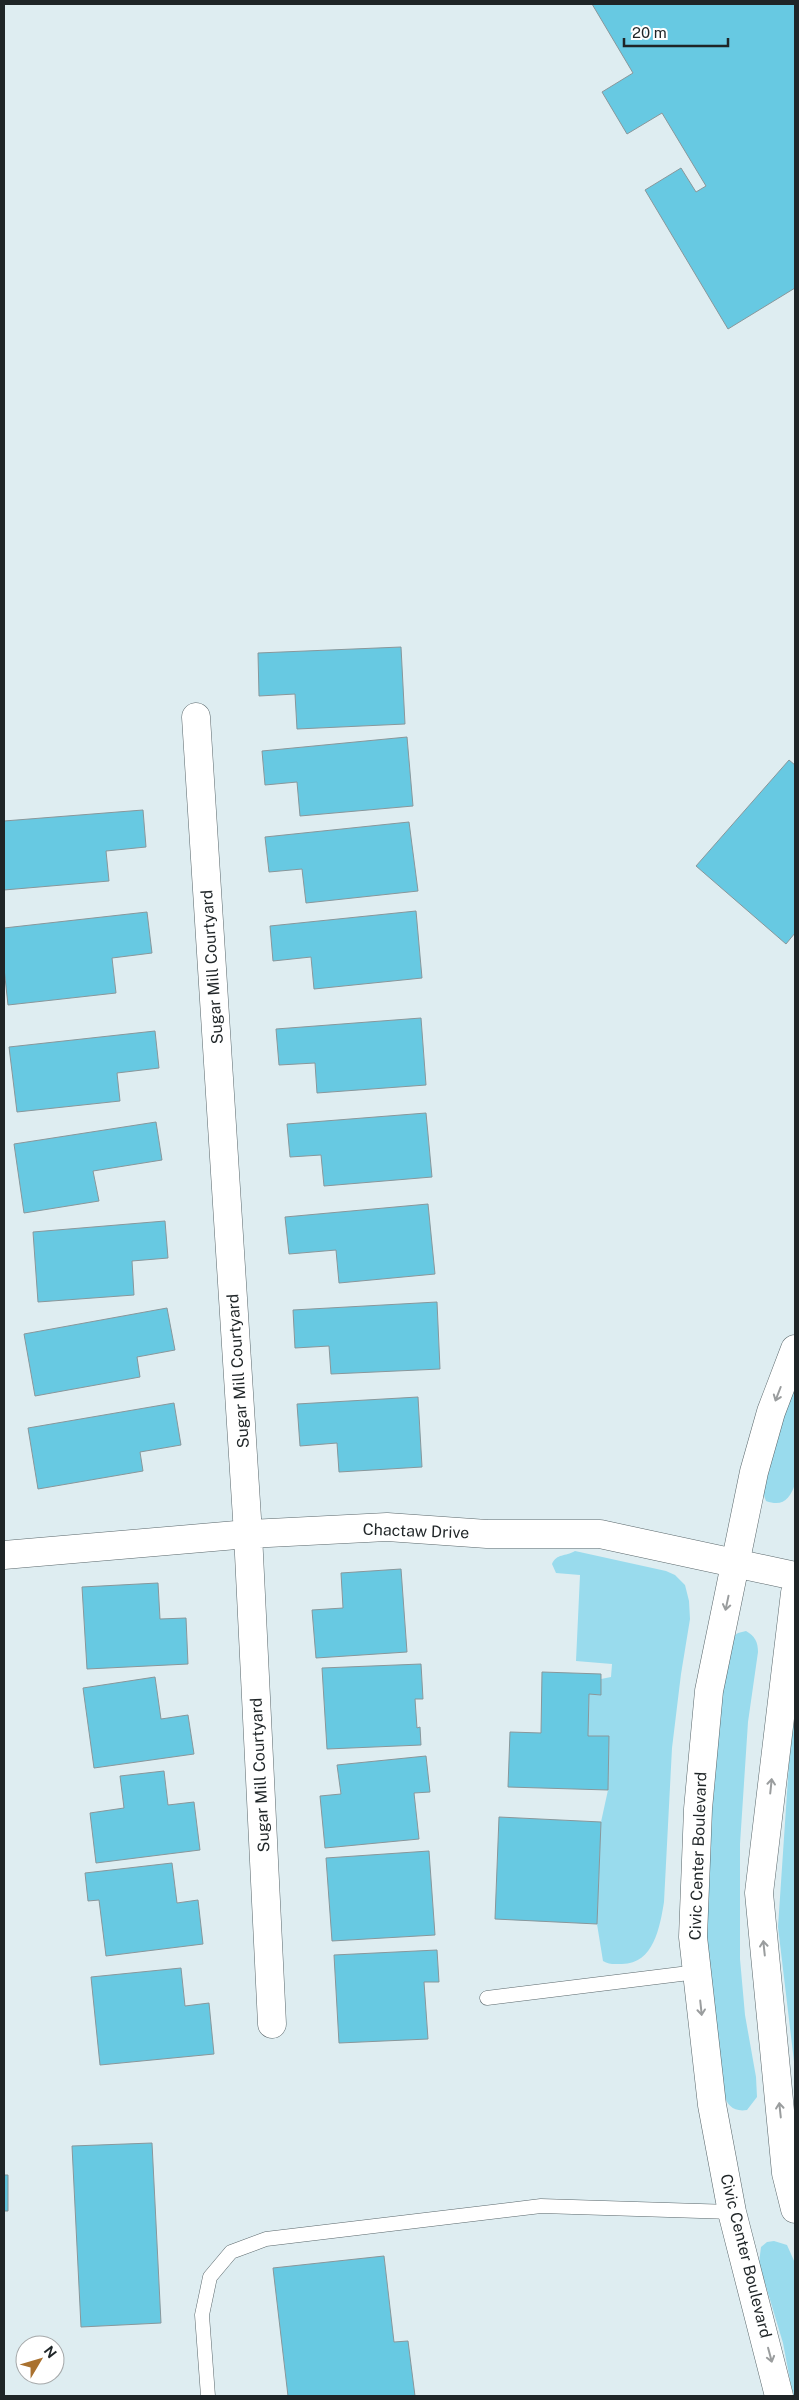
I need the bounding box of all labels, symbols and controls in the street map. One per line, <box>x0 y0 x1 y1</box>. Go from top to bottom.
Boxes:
scale bar <box>624 15 728 47</box>
text: 20 m <box>632 24 667 41</box>
street label: Sugar Mill Courtyard <box>197 889 227 1045</box>
street label: Sugar Mill Courtyard <box>223 1293 253 1449</box>
one-way arrow <box>773 1386 782 1402</box>
street label: Chactaw Drive <box>362 1520 470 1542</box>
one-way arrow <box>721 1595 731 1611</box>
street label: Sugar Mill Courtyard <box>246 1697 274 1853</box>
street label: Civic Center Boulevard <box>686 1771 710 1941</box>
one-way arrow <box>766 1779 776 1795</box>
one-way arrow <box>759 1940 769 1956</box>
one-way arrow <box>696 1999 706 2015</box>
one-way arrow <box>775 2102 785 2118</box>
street label: Civic Center Boulevard <box>716 2172 776 2340</box>
north arrow <box>15 2335 65 2385</box>
text: N <box>41 2343 60 2361</box>
one-way arrow <box>766 2347 775 2363</box>

